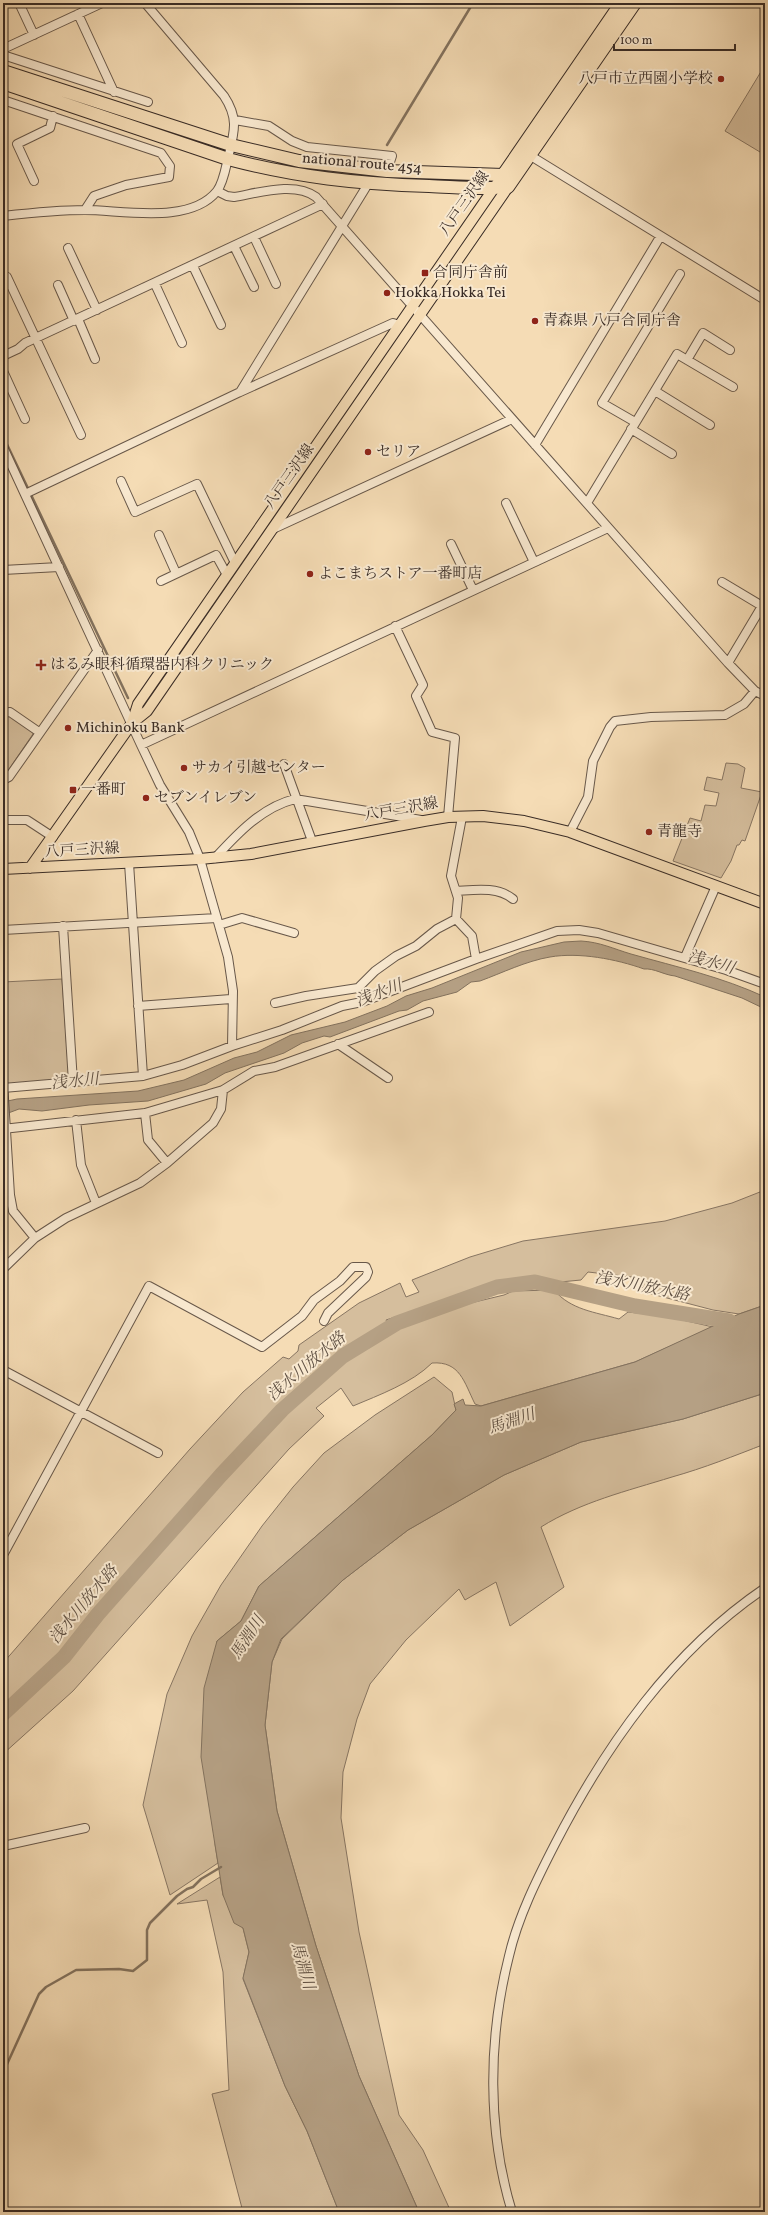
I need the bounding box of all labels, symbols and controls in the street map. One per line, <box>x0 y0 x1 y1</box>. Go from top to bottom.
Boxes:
scale bar <box>614 26 735 52</box>
text: 100 m <box>620 33 653 49</box>
place label: 八戸市立西園小学校 <box>578 69 713 90</box>
marker: 八戸市立西園小学校 <box>716 74 726 84</box>
street label: national route 454 <box>301 148 423 180</box>
street label: 八戸三沢線 <box>435 167 495 241</box>
place label: 合同庁舎前 <box>433 263 508 284</box>
marker: 合同庁舎前 <box>420 268 430 278</box>
place label: Hokka Hokka Tei <box>395 283 506 304</box>
marker: Hokka Hokka Tei <box>382 288 392 298</box>
place label: 青森県 八戸合同庁舎 <box>543 311 681 332</box>
marker: 青森県 八戸合同庁舎 <box>530 316 540 326</box>
street label: 八戸三沢線 <box>260 440 320 514</box>
place label: セリア <box>376 442 421 463</box>
marker: セリア <box>363 447 373 457</box>
place label: よこまちストア一番町店 <box>318 564 483 585</box>
marker: よこまちストア一番町店 <box>305 569 315 579</box>
place label: はるみ眼科循環器内科クリニック <box>50 655 274 676</box>
marker: はるみ眼科循環器内科クリニック <box>35 659 47 671</box>
place label: Michinoku Bank <box>76 718 185 739</box>
marker: Michinoku Bank <box>63 723 73 733</box>
place label: サカイ引越センター <box>192 758 326 779</box>
marker: サカイ引越センター <box>179 763 189 773</box>
place label: 一番町 <box>81 780 126 801</box>
marker: 一番町 <box>68 785 78 795</box>
place label: セブンイレブン <box>154 788 257 809</box>
marker: セブンイレブン <box>141 793 151 803</box>
street label: 八戸三沢線 <box>362 793 440 827</box>
place label: 青龍寺 <box>657 822 702 843</box>
marker: 青龍寺 <box>644 827 654 837</box>
street label: 八戸三沢線 <box>44 839 120 863</box>
water label: 浅水川 <box>685 946 739 981</box>
water label: 浅水川 <box>353 974 407 1013</box>
water label: 浅水川 <box>50 1068 102 1095</box>
water label: 浅水川放水路 <box>593 1267 692 1307</box>
water label: 浅水川放水路 <box>263 1327 352 1406</box>
water label: 馬淵川 <box>486 1403 540 1440</box>
water label: 浅水川放水路 <box>45 1560 124 1649</box>
water label: 馬淵川 <box>226 1610 271 1664</box>
water label: 馬淵川 <box>285 1940 320 1994</box>

